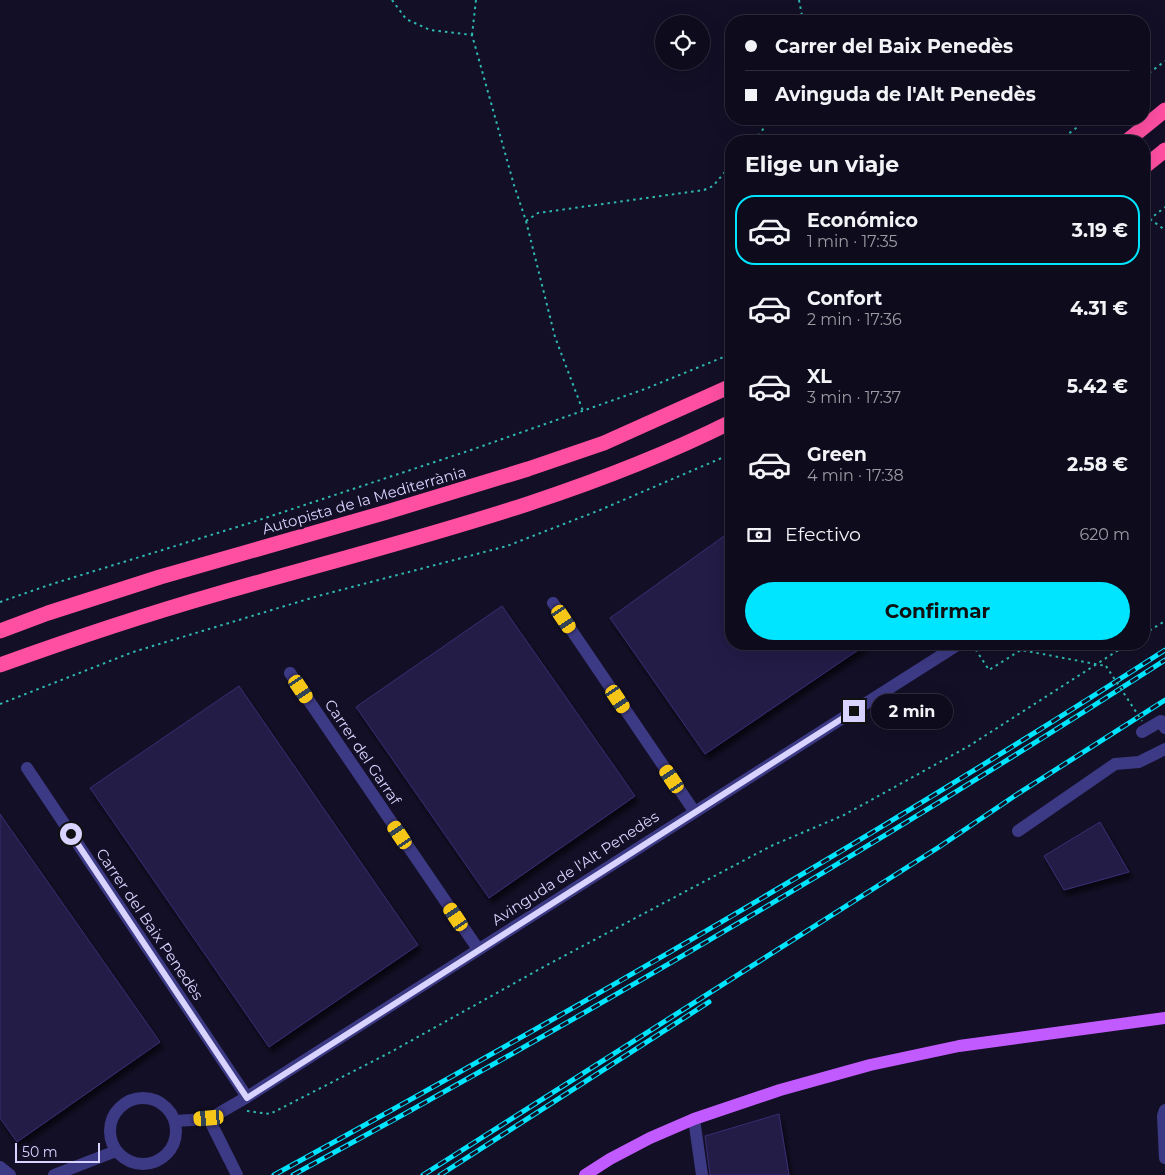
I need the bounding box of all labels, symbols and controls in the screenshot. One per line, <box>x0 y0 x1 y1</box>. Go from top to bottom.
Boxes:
map controls <box>655 15 710 70</box>
button: locate <box>655 15 710 70</box>
text: Carrer del Baix Penedès <box>775 35 1013 58</box>
text: Avinguda de l'Alt Penedès <box>775 83 1036 106</box>
text: Elige un viaje <box>745 151 899 178</box>
icon: car <box>747 208 792 253</box>
text: Económico <box>807 209 918 232</box>
text: 3.19 € <box>1072 219 1128 242</box>
text: 1 min · 17:35 <box>807 232 898 251</box>
icon: car <box>747 286 792 331</box>
text: Confort <box>807 287 882 310</box>
text: 4.31 € <box>1070 297 1128 320</box>
text: 2 min · 17:36 <box>807 310 902 329</box>
icon: car <box>747 364 792 409</box>
text: XL <box>807 365 832 388</box>
text: 5.42 € <box>1067 375 1128 398</box>
text: 3 min · 17:37 <box>807 388 901 407</box>
icon: car <box>747 442 792 487</box>
text: Green <box>807 443 867 466</box>
text: 2.58 € <box>1067 453 1128 476</box>
street label: Autopista de la Mediterrània <box>260 462 468 538</box>
text: 4 min · 17:38 <box>807 466 904 485</box>
icon: cash <box>745 521 773 549</box>
text: Efectivo <box>785 523 861 546</box>
text: 620 m <box>1079 525 1130 544</box>
button: Confirmar <box>745 582 1130 640</box>
car <box>549 602 578 636</box>
car <box>286 672 315 706</box>
car <box>603 682 632 716</box>
callout: 2 min <box>872 694 954 728</box>
street label: Carrer del Garraf <box>321 696 406 809</box>
route end <box>843 700 865 722</box>
text: 2 min <box>889 702 935 721</box>
car <box>657 762 686 796</box>
street label: Avinguda de l'Alt Penedès <box>488 807 662 929</box>
car <box>385 818 414 852</box>
route start <box>60 823 82 845</box>
street label: Carrer del Baix Penedès <box>92 845 208 1003</box>
car <box>441 900 470 934</box>
car <box>193 1109 224 1127</box>
scale bar <box>15 1140 100 1163</box>
text: 50 m <box>22 1143 58 1161</box>

